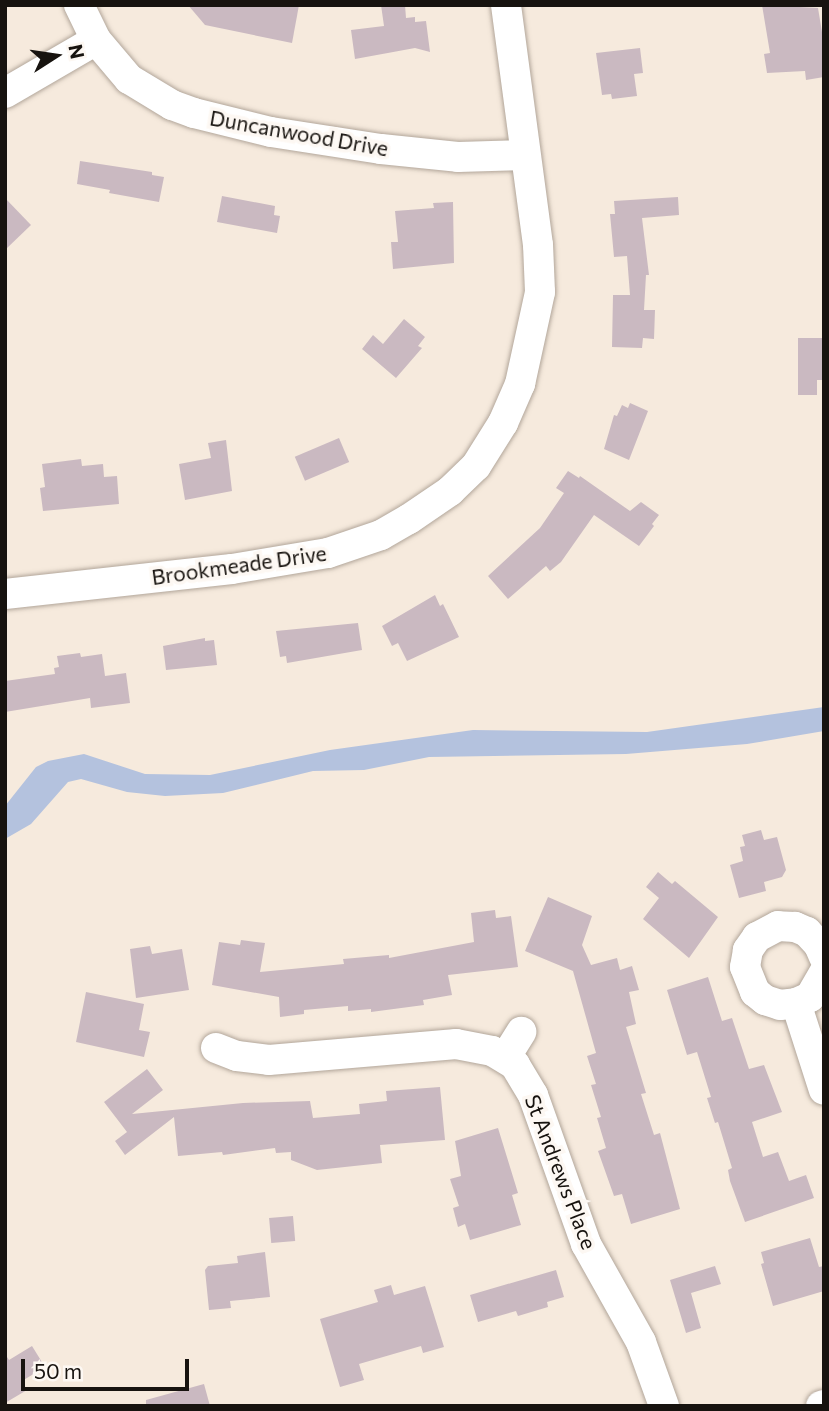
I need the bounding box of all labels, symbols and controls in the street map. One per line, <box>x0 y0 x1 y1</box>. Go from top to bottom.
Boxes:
north arrow <box>21 21 91 91</box>
text: N <box>64 42 90 61</box>
street label: Duncanwood Drive <box>208 105 390 161</box>
street label: Brookmeade Drive <box>150 540 328 590</box>
street label: St Andrews Place <box>520 1091 602 1253</box>
scale bar <box>24 1344 192 1388</box>
text: 50 m <box>34 1358 82 1383</box>

